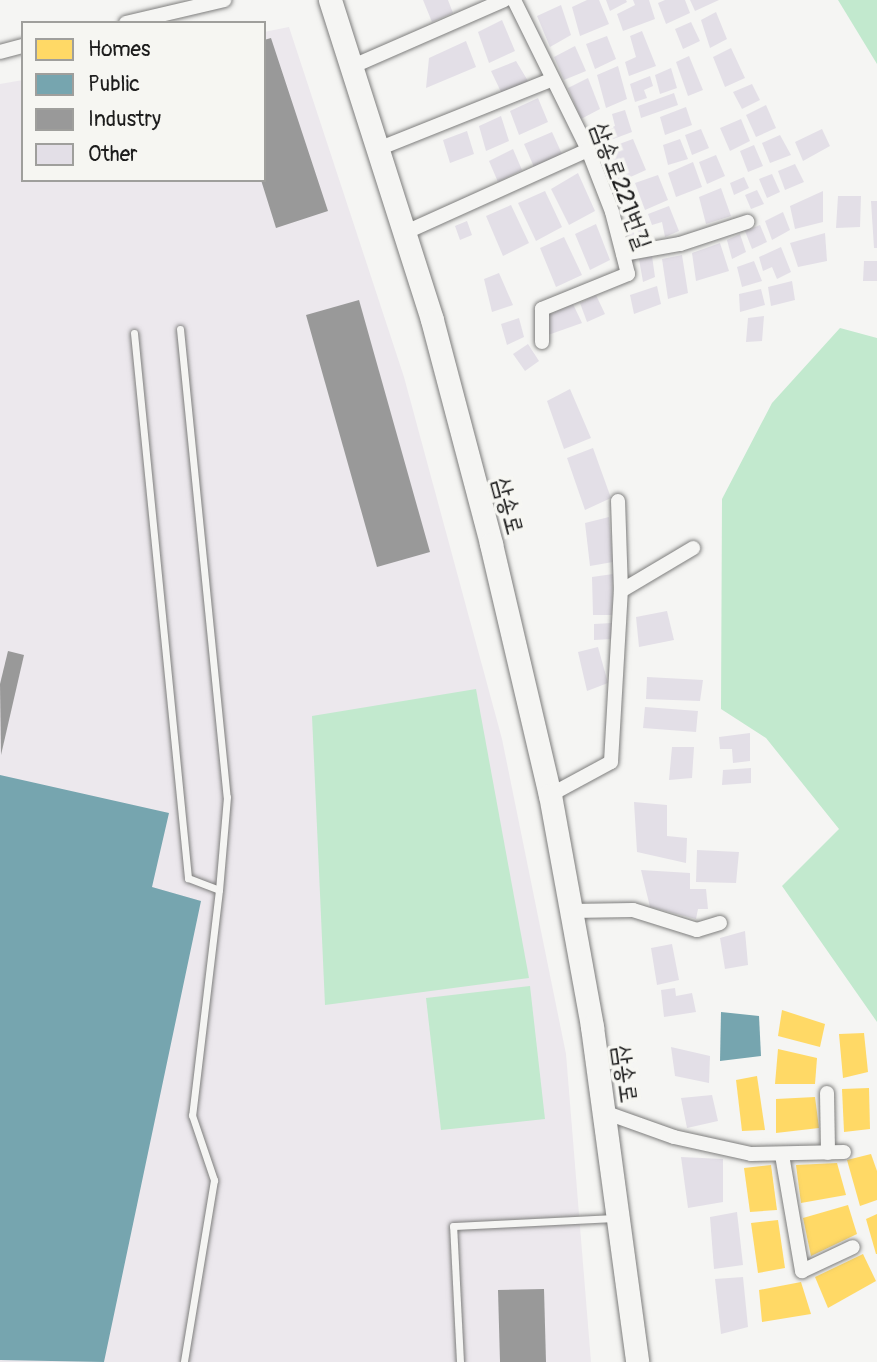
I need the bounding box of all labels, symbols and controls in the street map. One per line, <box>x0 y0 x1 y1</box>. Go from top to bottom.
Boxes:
legend <box>21 21 266 182</box>
text: Homes <box>88 36 150 63</box>
text: Public <box>88 71 140 98</box>
text: Industry <box>88 106 161 133</box>
street label: 삼송로221번길 <box>585 119 657 253</box>
text: Other <box>88 141 138 168</box>
street label: 삼송로 <box>487 474 529 538</box>
street label: 삼송로 <box>607 1043 643 1105</box>

